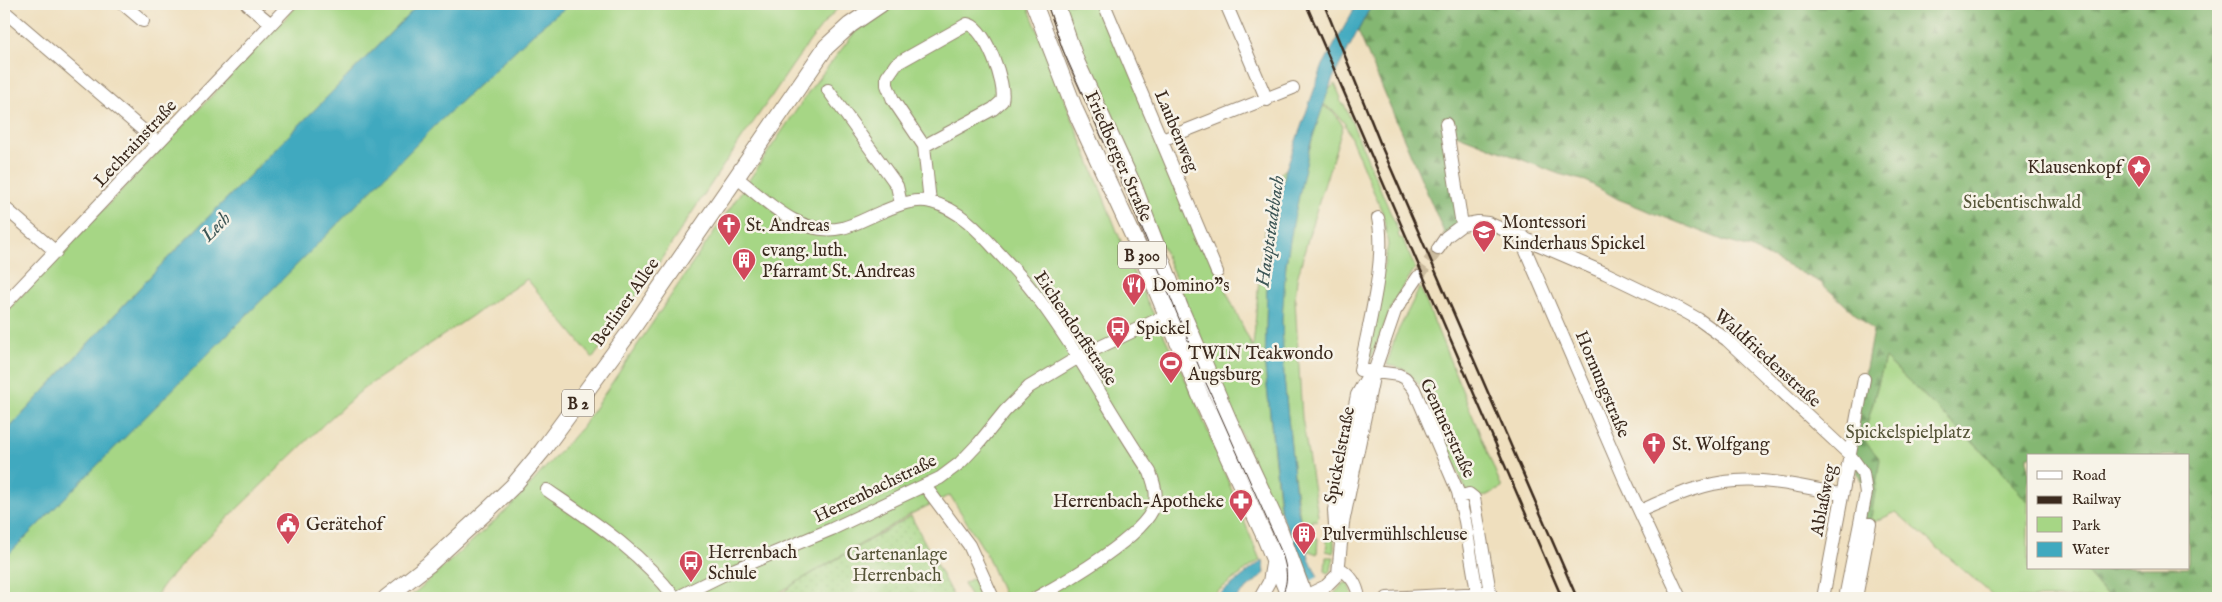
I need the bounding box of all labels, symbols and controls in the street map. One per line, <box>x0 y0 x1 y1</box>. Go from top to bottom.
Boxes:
street label: Laubenweg <box>1148 87 1203 176</box>
street label: Friedberger Straße <box>1078 88 1157 226</box>
street label: Lechrainstraße <box>90 95 183 193</box>
place icon: Klausenkopf <box>2126 154 2152 188</box>
place label: Klausenkopf <box>2027 157 2125 180</box>
water label: Hauptstadtbach <box>1251 174 1291 289</box>
park label: Siebentischwald <box>1963 192 2081 215</box>
water label: Lech <box>196 207 236 248</box>
church icon: St. Andreas <box>716 212 742 246</box>
place label: Montessori Kinderhaus Spickel <box>1502 212 1645 256</box>
place label: St. Andreas <box>746 215 830 238</box>
school or university icon: Montessori Kinderhaus Spickel <box>1471 219 1497 253</box>
place label: evang. luth. Pfarramt St. Andreas <box>762 240 915 284</box>
road number: B 300 <box>1118 242 1166 268</box>
building icon: evang. luth. Pfarramt St. Andreas <box>731 247 757 281</box>
street label: Berliner Allee <box>587 254 665 352</box>
street label: Eichendorffstraße <box>1028 267 1122 391</box>
restaurant icon: Domino"s <box>1121 272 1147 306</box>
place label: Domino"s <box>1152 275 1229 298</box>
street label: Waldfriedenstraße <box>1709 305 1825 413</box>
bus stop icon: Spickel <box>1105 315 1131 349</box>
place label: Spickel <box>1136 318 1190 341</box>
street label: Hornungstraße <box>1569 328 1634 442</box>
place label: TWIN Teakwondo Augsburg <box>1187 343 1333 387</box>
sports icon: TWIN Teakwondo Augsburg <box>1158 350 1184 384</box>
street label: Gentnerstraße <box>1414 375 1480 482</box>
road number: B 2 <box>562 389 594 416</box>
street label: Spickelstraße <box>1320 405 1361 506</box>
park label: Spickelspielplatz <box>1846 422 1970 445</box>
church icon: St. Wolfgang <box>1641 431 1667 465</box>
place label: St. Wolfgang <box>1672 434 1770 457</box>
street label: Herrenbachstraße <box>811 450 941 529</box>
legend <box>2027 454 2190 570</box>
street label: Ablaßweg <box>1806 462 1843 539</box>
text: Road <box>2072 466 2107 485</box>
pharmacy icon: Herrenbach-Apotheke <box>1228 488 1254 522</box>
text: Railway <box>2072 490 2122 509</box>
place label: Herrenbach-Apotheke <box>1053 491 1224 514</box>
public building icon: Gerätehof <box>275 511 301 545</box>
place label: Gerätehof <box>306 514 387 537</box>
text: Park <box>2072 516 2102 535</box>
building icon: Pulvermühlschleuse <box>1291 521 1317 555</box>
place label: Pulvermühlschleuse <box>1322 524 1468 547</box>
text: Water <box>2072 540 2110 559</box>
place label: Herrenbach Schule <box>708 542 798 586</box>
park label: Gartenanlage Herrenbach <box>847 544 947 588</box>
bus stop icon: Herrenbach Schule <box>678 549 704 583</box>

